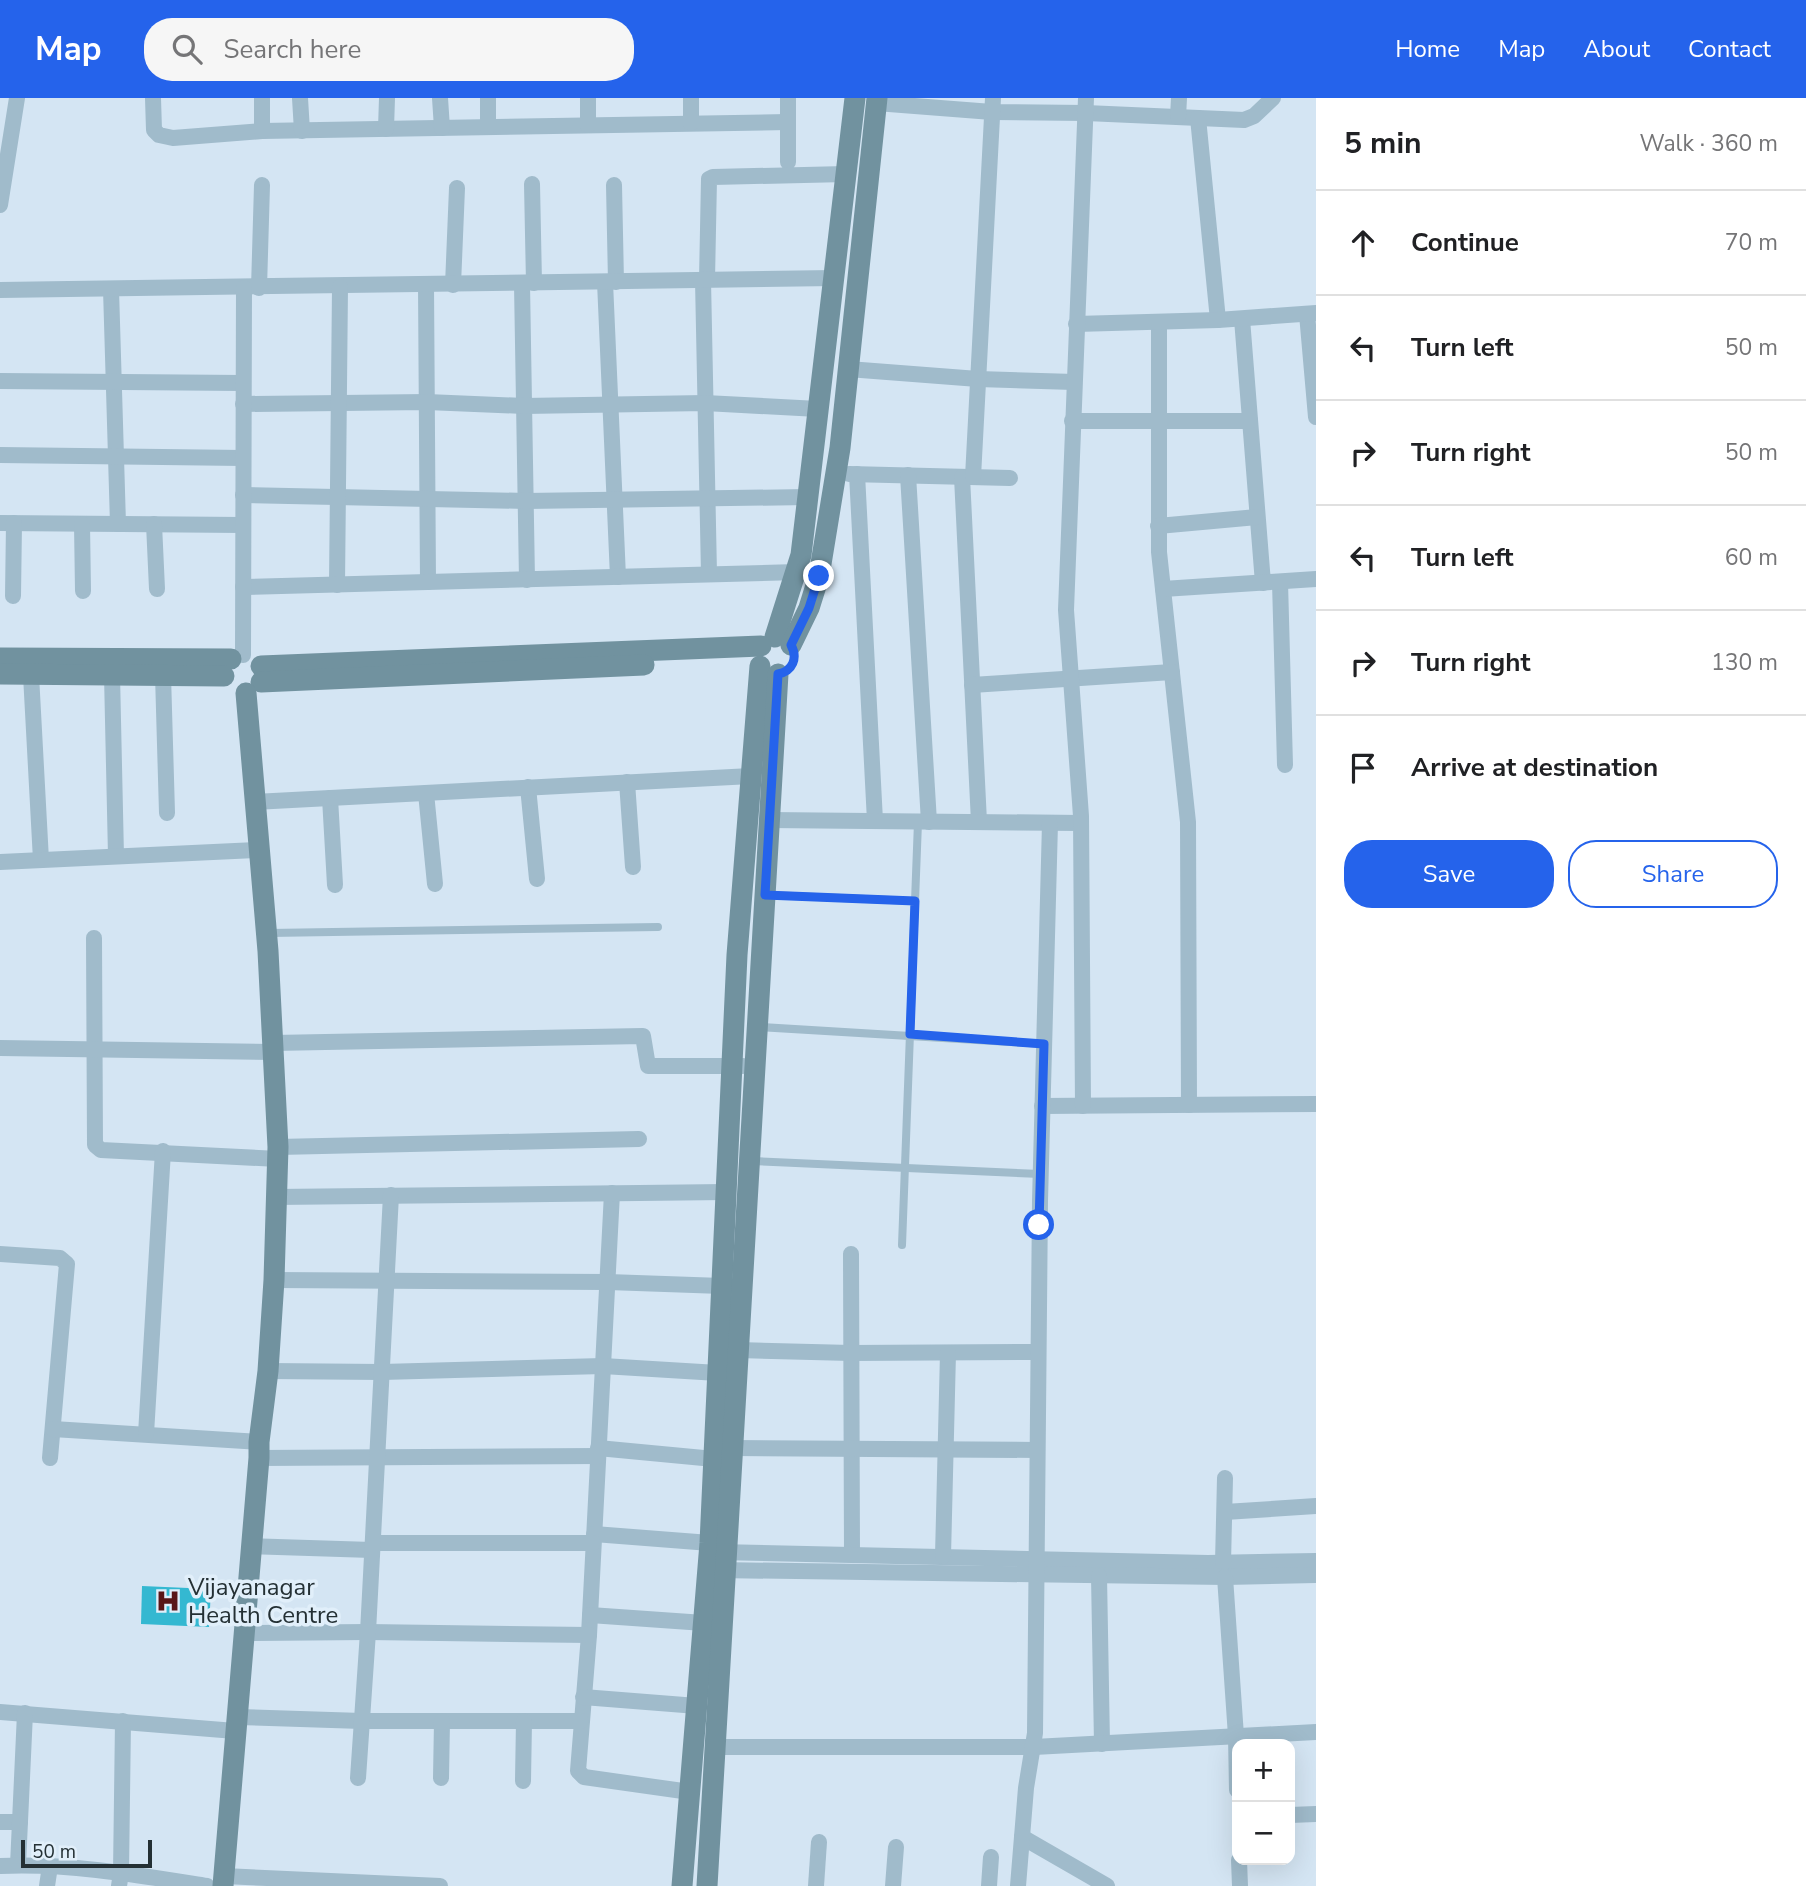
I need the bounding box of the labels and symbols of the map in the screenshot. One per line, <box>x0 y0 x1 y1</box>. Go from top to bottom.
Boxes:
route end <box>803 560 834 591</box>
route start <box>1023 1209 1054 1240</box>
place label: Vijayanagar Health Centre <box>187 1571 338 1631</box>
hospital icon: Vijayanagar Health Centre <box>154 1587 182 1615</box>
scale bar <box>21 1837 152 1869</box>

